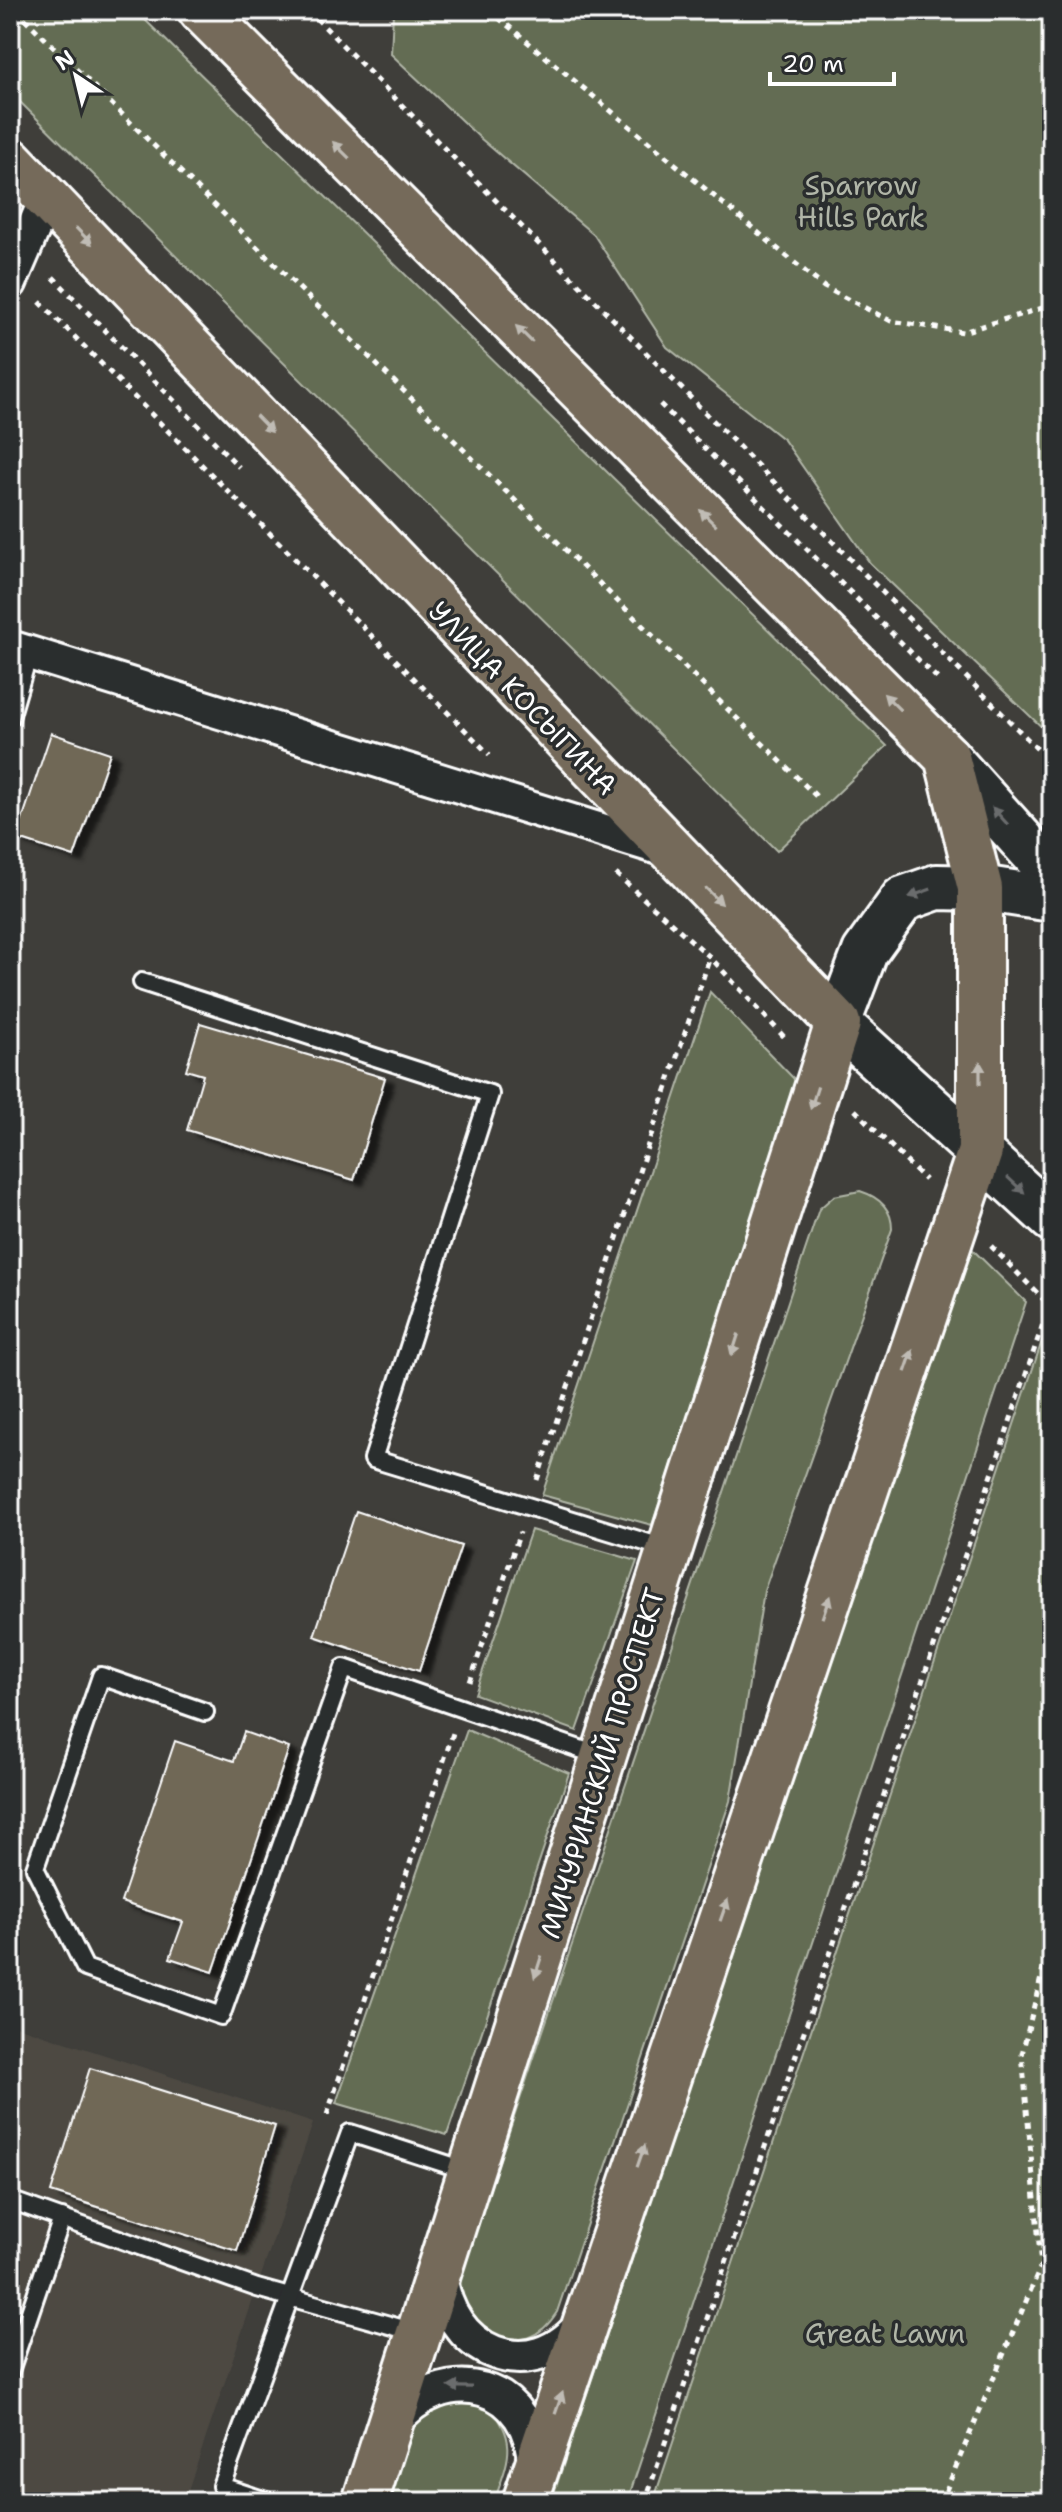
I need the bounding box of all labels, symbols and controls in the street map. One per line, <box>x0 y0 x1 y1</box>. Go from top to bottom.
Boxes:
north arrow <box>36 36 116 116</box>
scale bar <box>770 36 894 86</box>
text: N <box>49 43 80 77</box>
text: 20 m <box>782 48 844 80</box>
one-way arrow <box>332 141 350 160</box>
park label: Sparrow Hills Park <box>797 166 925 236</box>
one-way arrow <box>75 226 93 245</box>
one-way arrow <box>515 325 534 344</box>
one-way arrow <box>254 414 272 433</box>
one-way arrow <box>699 509 718 528</box>
street label: УЛИЦА КОСЫГИНА <box>420 593 626 803</box>
one-way arrow <box>883 693 902 712</box>
one-way arrow <box>991 807 1009 826</box>
one-way arrow <box>704 886 723 905</box>
one-way arrow <box>908 887 932 900</box>
one-way arrow <box>974 1060 986 1085</box>
one-way arrow <box>808 1086 820 1110</box>
one-way arrow <box>1006 1175 1025 1194</box>
one-way arrow <box>728 1333 741 1357</box>
one-way arrow <box>903 1349 915 1373</box>
street label: МИЧУРИНСКИЙ ПРОСПЕКТ <box>531 1583 673 1943</box>
one-way arrow <box>821 1595 833 1619</box>
one-way arrow <box>719 1898 731 1922</box>
one-way arrow <box>531 1955 544 1979</box>
one-way arrow <box>636 2144 648 2168</box>
park label: Great Lawn <box>805 2314 965 2352</box>
one-way arrow <box>447 2381 472 2394</box>
one-way arrow <box>553 2391 565 2415</box>

